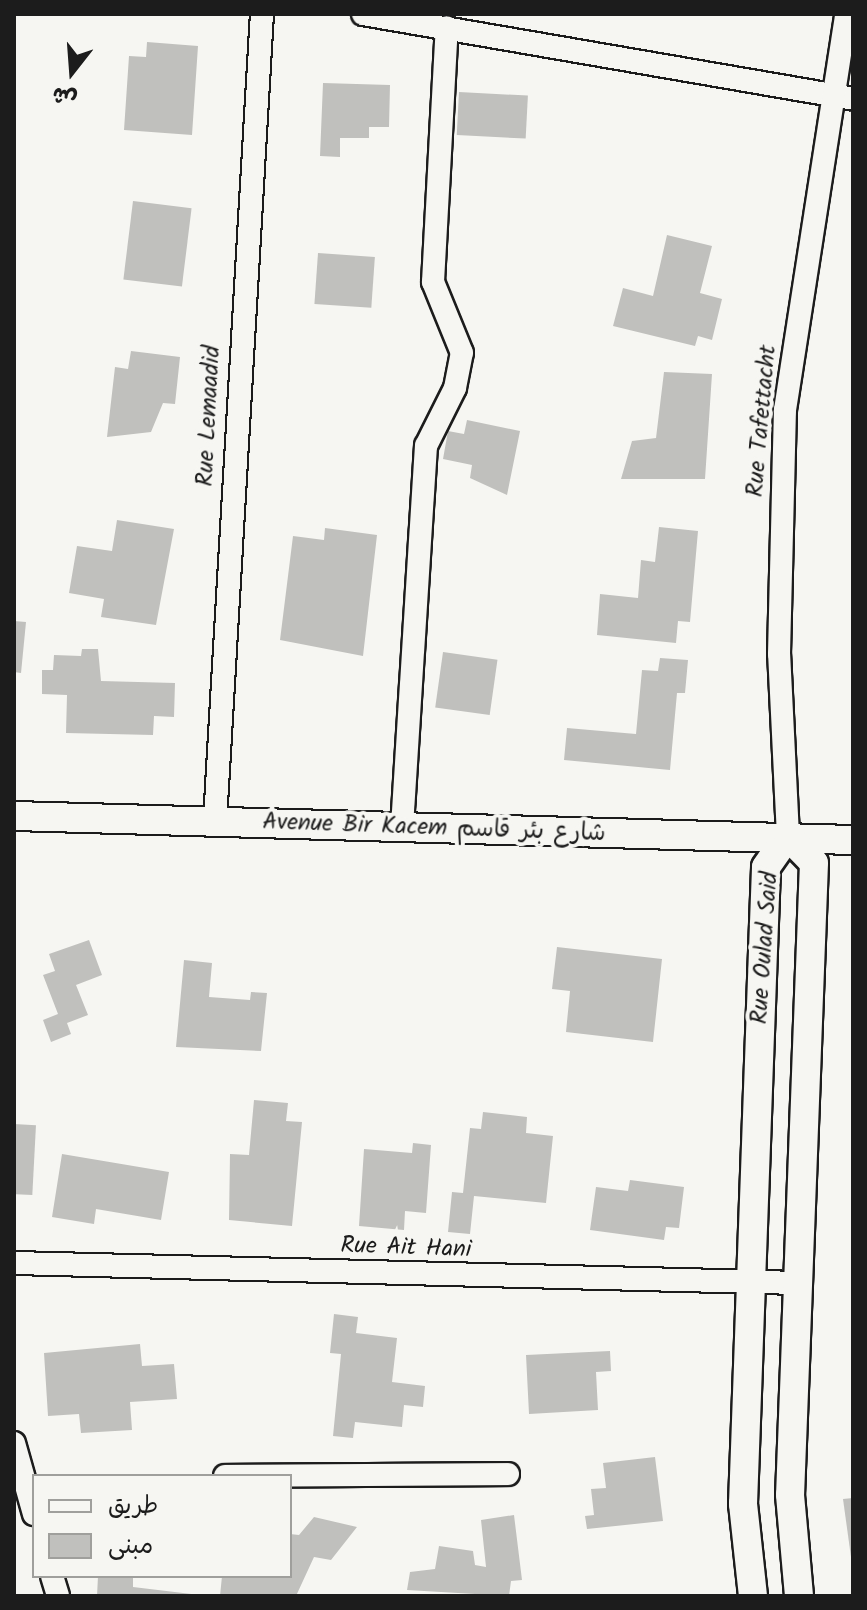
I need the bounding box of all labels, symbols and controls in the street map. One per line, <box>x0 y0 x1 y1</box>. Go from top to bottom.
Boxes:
north arrow <box>32 32 112 112</box>
text: ش <box>48 75 82 116</box>
street label: Rue Tafettacht <box>741 344 783 498</box>
street label: Rue Lemaadid <box>191 345 227 487</box>
street label: Avenue Bir Kacem شارع بئر قاسم <box>262 808 606 848</box>
street label: Rue Oulad Said <box>745 871 785 1025</box>
street label: Rue Ait Hani <box>340 1231 472 1265</box>
legend <box>32 1474 292 1578</box>
text: طريق <box>108 1487 158 1526</box>
text: مبنى <box>108 1527 153 1566</box>

